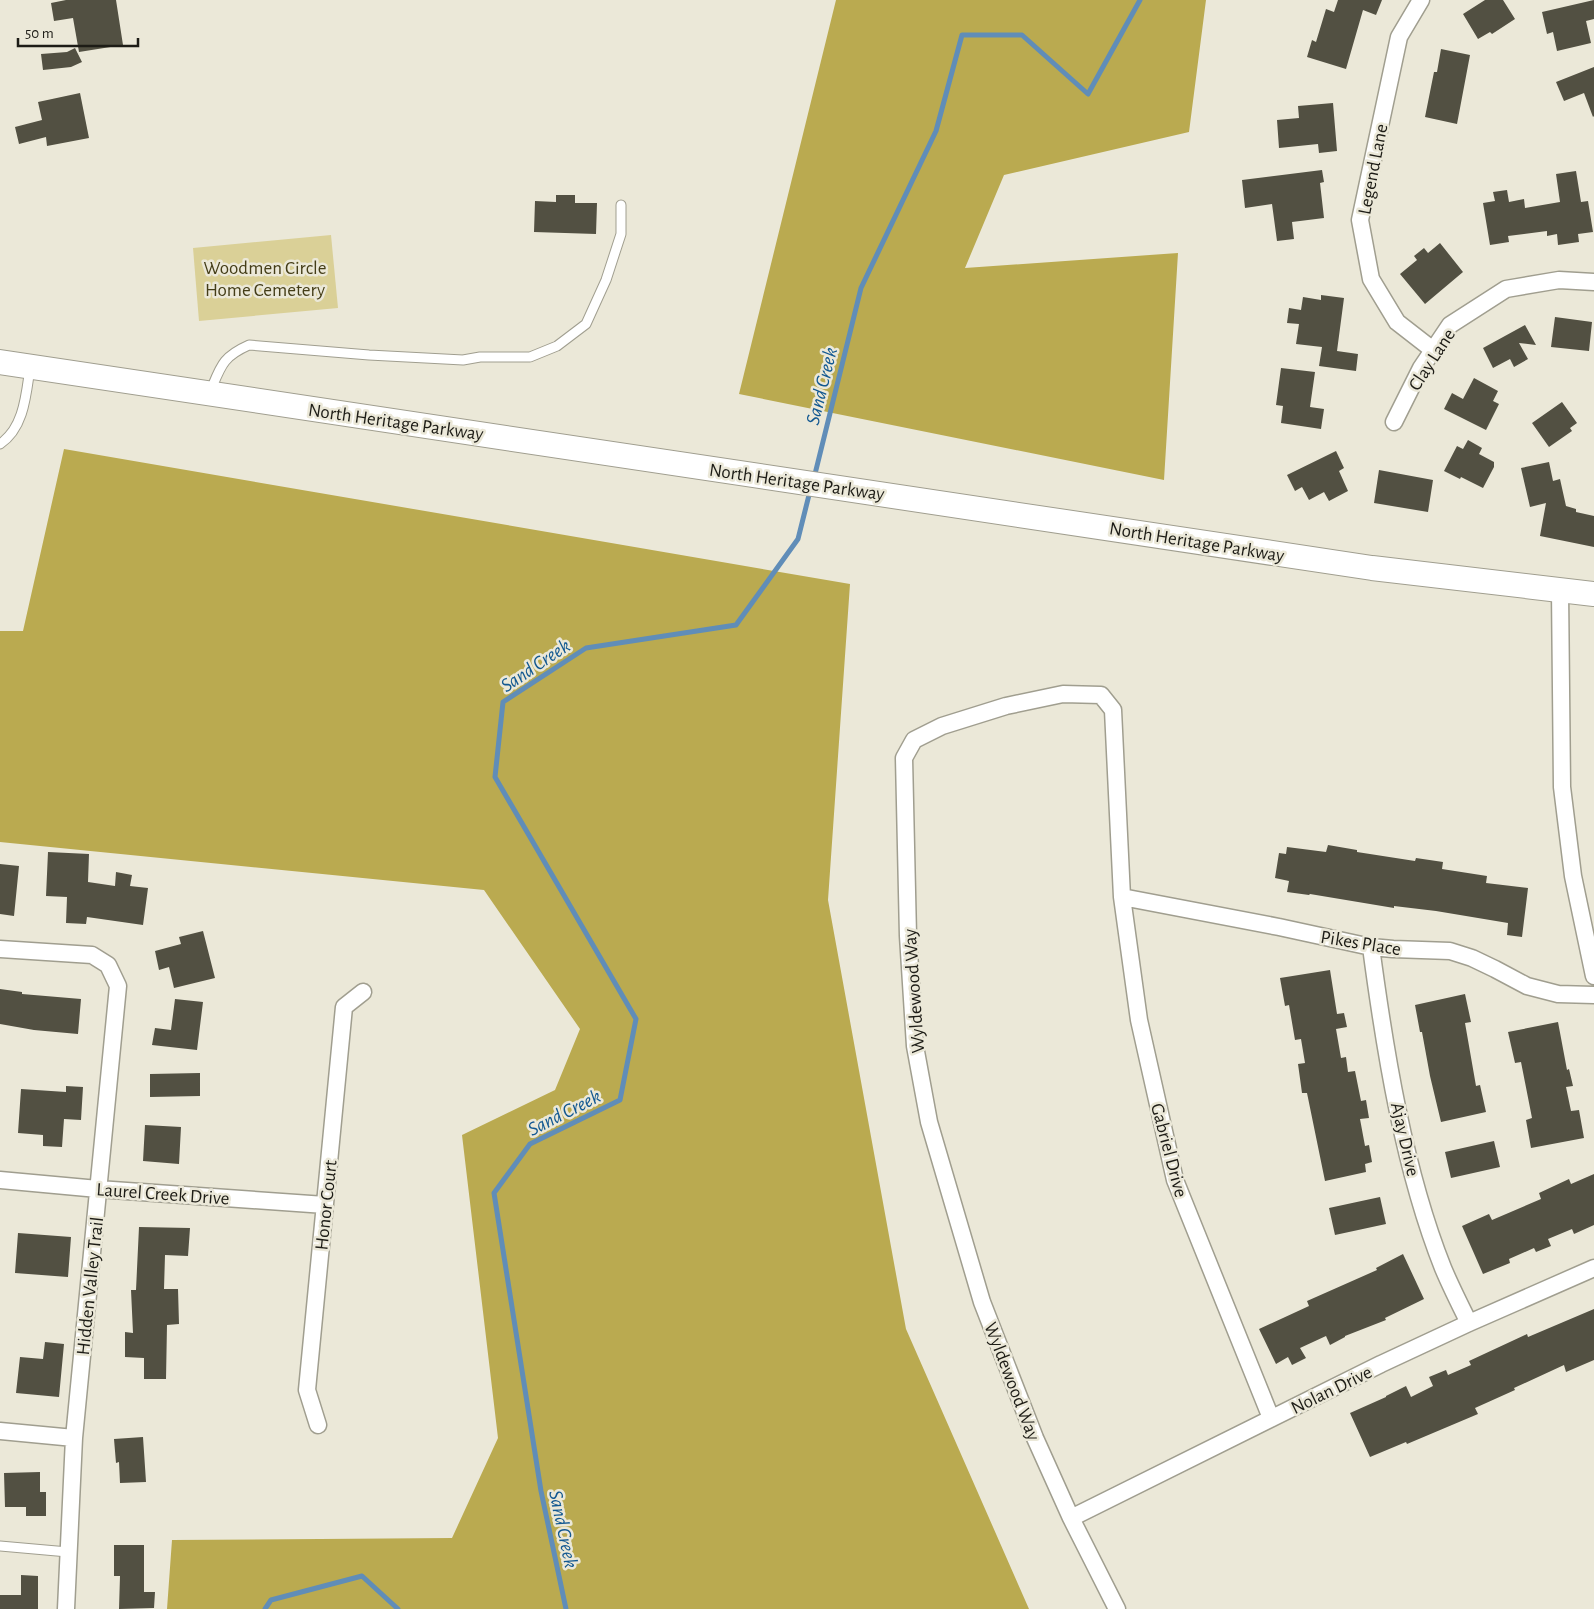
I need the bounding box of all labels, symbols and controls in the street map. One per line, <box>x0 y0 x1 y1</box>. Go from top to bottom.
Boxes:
scale bar <box>18 15 138 47</box>
text: 50 m <box>25 26 54 41</box>
street label: Legend Lane <box>1355 122 1392 216</box>
park label: Woodmen Circle Home Cemetery <box>204 259 326 300</box>
street label: Clay Lane <box>1405 326 1459 394</box>
water label: Sand Creek <box>803 346 841 427</box>
street label: North Heritage Parkway <box>307 401 485 444</box>
street label: North Heritage Parkway <box>708 461 886 504</box>
street label: North Heritage Parkway <box>1108 519 1286 566</box>
water label: Sand Creek <box>497 635 574 696</box>
street label: Wyldewood Way <box>901 928 928 1054</box>
street label: Pikes Place <box>1319 928 1402 959</box>
water label: Sand Creek <box>525 1086 604 1140</box>
street label: Gabriel Drive <box>1147 1101 1190 1199</box>
street label: Ajay Drive <box>1387 1101 1422 1178</box>
street label: Honor Court <box>312 1159 341 1251</box>
street label: Laurel Creek Drive <box>96 1180 230 1209</box>
street label: Hidden Valley Trail <box>74 1216 107 1356</box>
street label: Wyldewood Way <box>980 1320 1043 1443</box>
street label: Nolan Drive <box>1288 1363 1375 1418</box>
water label: Sand Creek <box>545 1489 581 1570</box>

